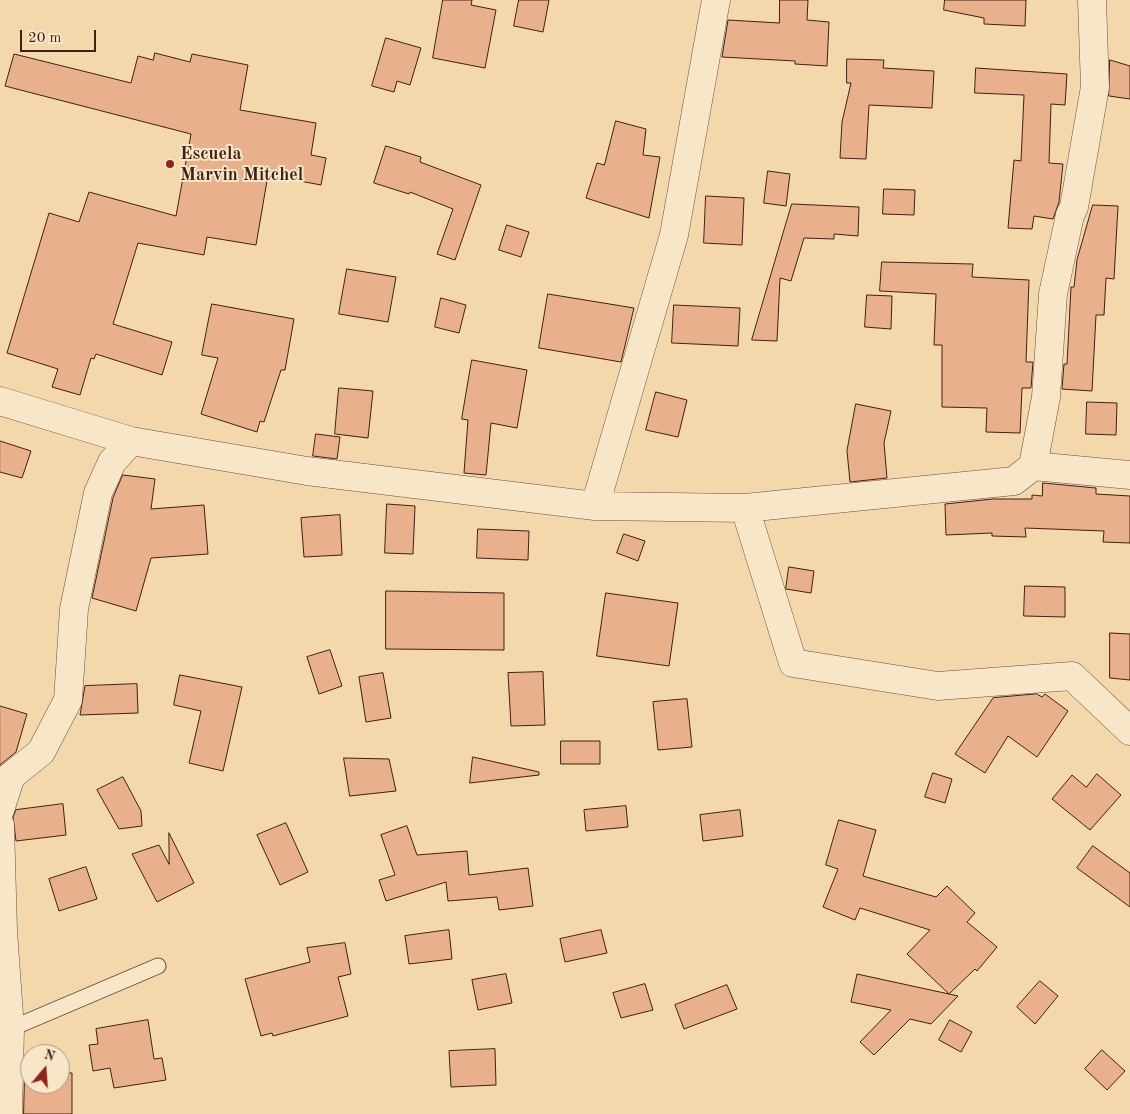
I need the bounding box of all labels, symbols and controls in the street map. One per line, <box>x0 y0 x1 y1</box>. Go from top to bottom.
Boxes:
scale bar <box>22 20 99 52</box>
text: 20 m <box>28 31 62 46</box>
place label: Escuela Marvin Mitchel <box>180 143 303 186</box>
marker: Escuela Marvin Mitchel <box>164 158 176 170</box>
north arrow <box>20 1044 70 1094</box>
text: N <box>42 1047 57 1064</box>

